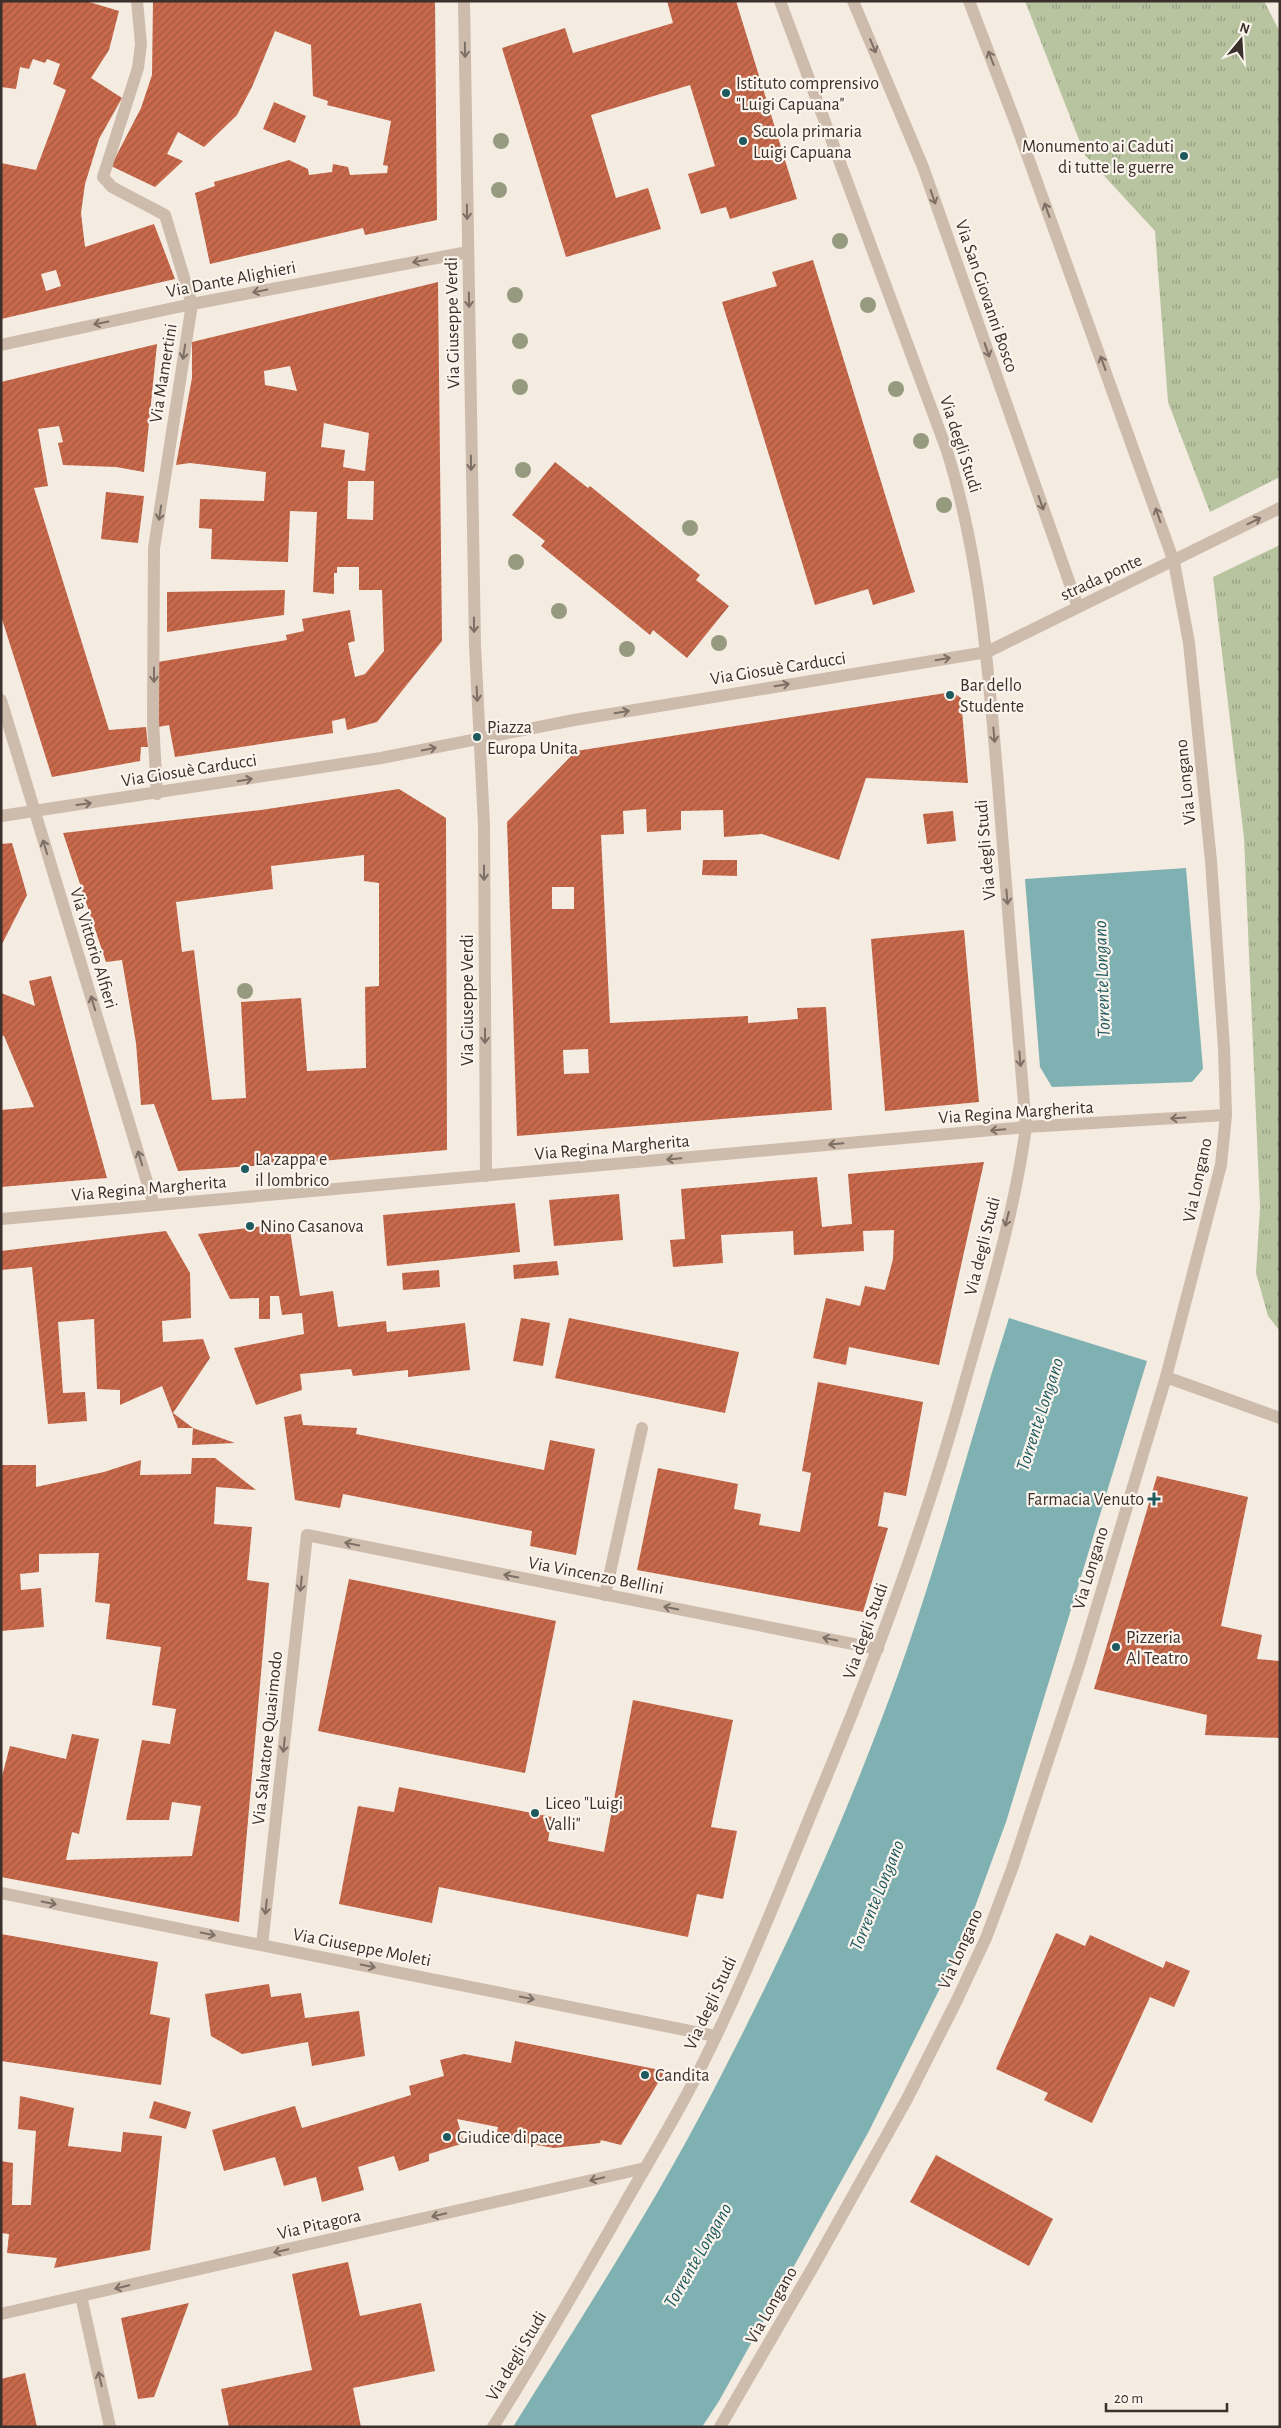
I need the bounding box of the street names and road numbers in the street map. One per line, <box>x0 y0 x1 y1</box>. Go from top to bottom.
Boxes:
street label: Via San Giovanni Bosco <box>951 218 1021 375</box>
street label: Via Giuseppe Verdi <box>443 257 463 389</box>
street label: Via Dante Alighieri <box>165 259 298 301</box>
street label: Via Mamertini <box>147 322 181 424</box>
street label: Via degli Studi <box>936 394 984 495</box>
street label: strada ponte <box>1058 551 1145 605</box>
street label: Via Giosuè Carducci <box>709 649 847 689</box>
street label: Via Longano <box>1173 738 1199 825</box>
street label: Via Giosuè Carducci <box>120 751 258 791</box>
street label: Via degli Studi <box>973 799 999 901</box>
street label: Via Vittorio Alfieri <box>66 886 120 1011</box>
street label: Via Giuseppe Verdi <box>459 934 477 1066</box>
street label: Via Regina Margherita <box>938 1099 1094 1127</box>
street label: Via Regina Margherita <box>534 1132 690 1164</box>
street label: Via Longano <box>1180 1136 1216 1224</box>
street label: Via Regina Margherita <box>71 1173 227 1205</box>
street label: Via degli Studi <box>962 1195 1004 1297</box>
street label: Via Longano <box>1070 1525 1112 1612</box>
street label: Via Vincenzo Bellini <box>526 1554 665 1598</box>
street label: Via degli Studi <box>840 1581 892 1682</box>
street label: Via Salvatore Quasimodo <box>250 1650 286 1826</box>
street label: Via Longano <box>935 1906 987 1992</box>
street label: Via Giuseppe Moleti <box>291 1926 432 1970</box>
street label: Via degli Studi <box>681 1954 740 2053</box>
street label: Via Pitagora <box>276 2207 363 2243</box>
street label: Via Longano <box>743 2264 801 2347</box>
street label: Via degli Studi <box>483 2309 551 2404</box>

